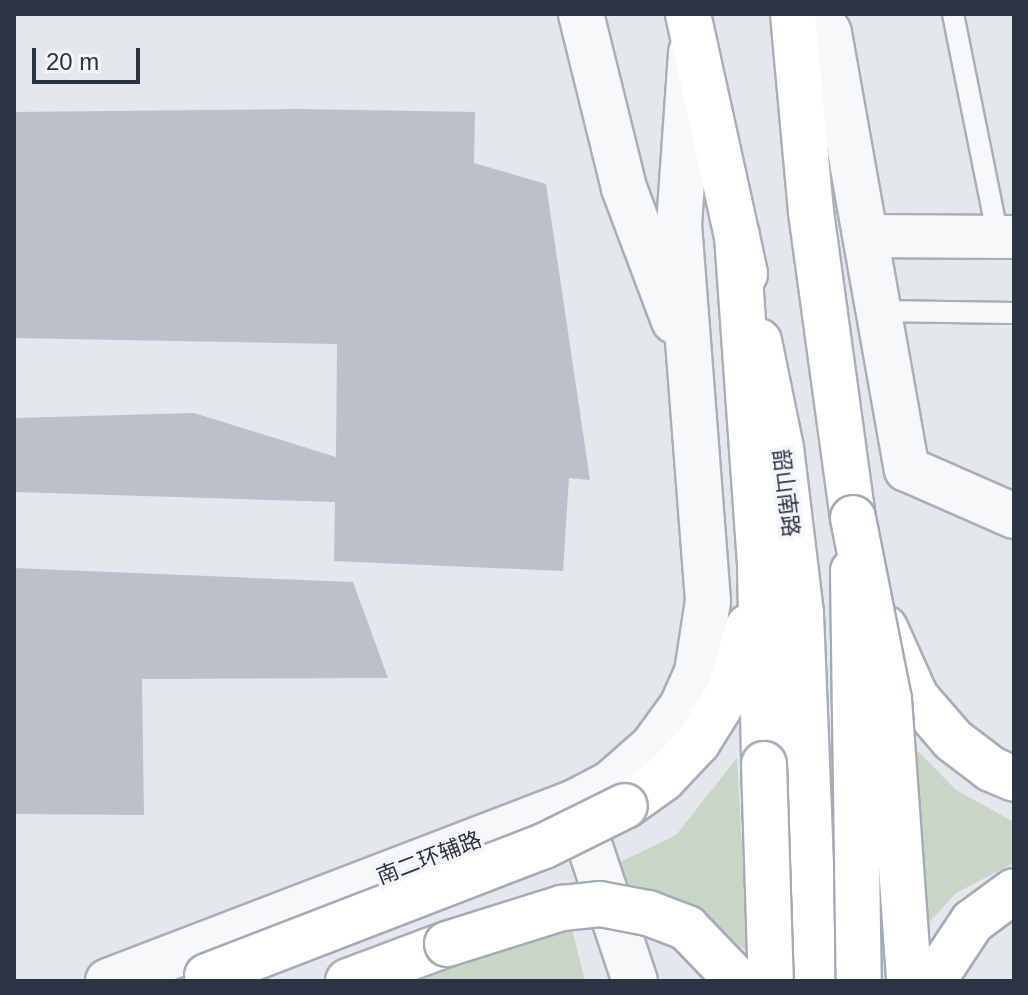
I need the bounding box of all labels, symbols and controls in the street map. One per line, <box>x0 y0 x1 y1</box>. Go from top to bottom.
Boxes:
scale bar <box>36 32 144 82</box>
text: 20 m <box>46 48 99 75</box>
street label: 韶山南路 <box>768 448 804 538</box>
street label: 南二环辅路 <box>373 826 485 890</box>

